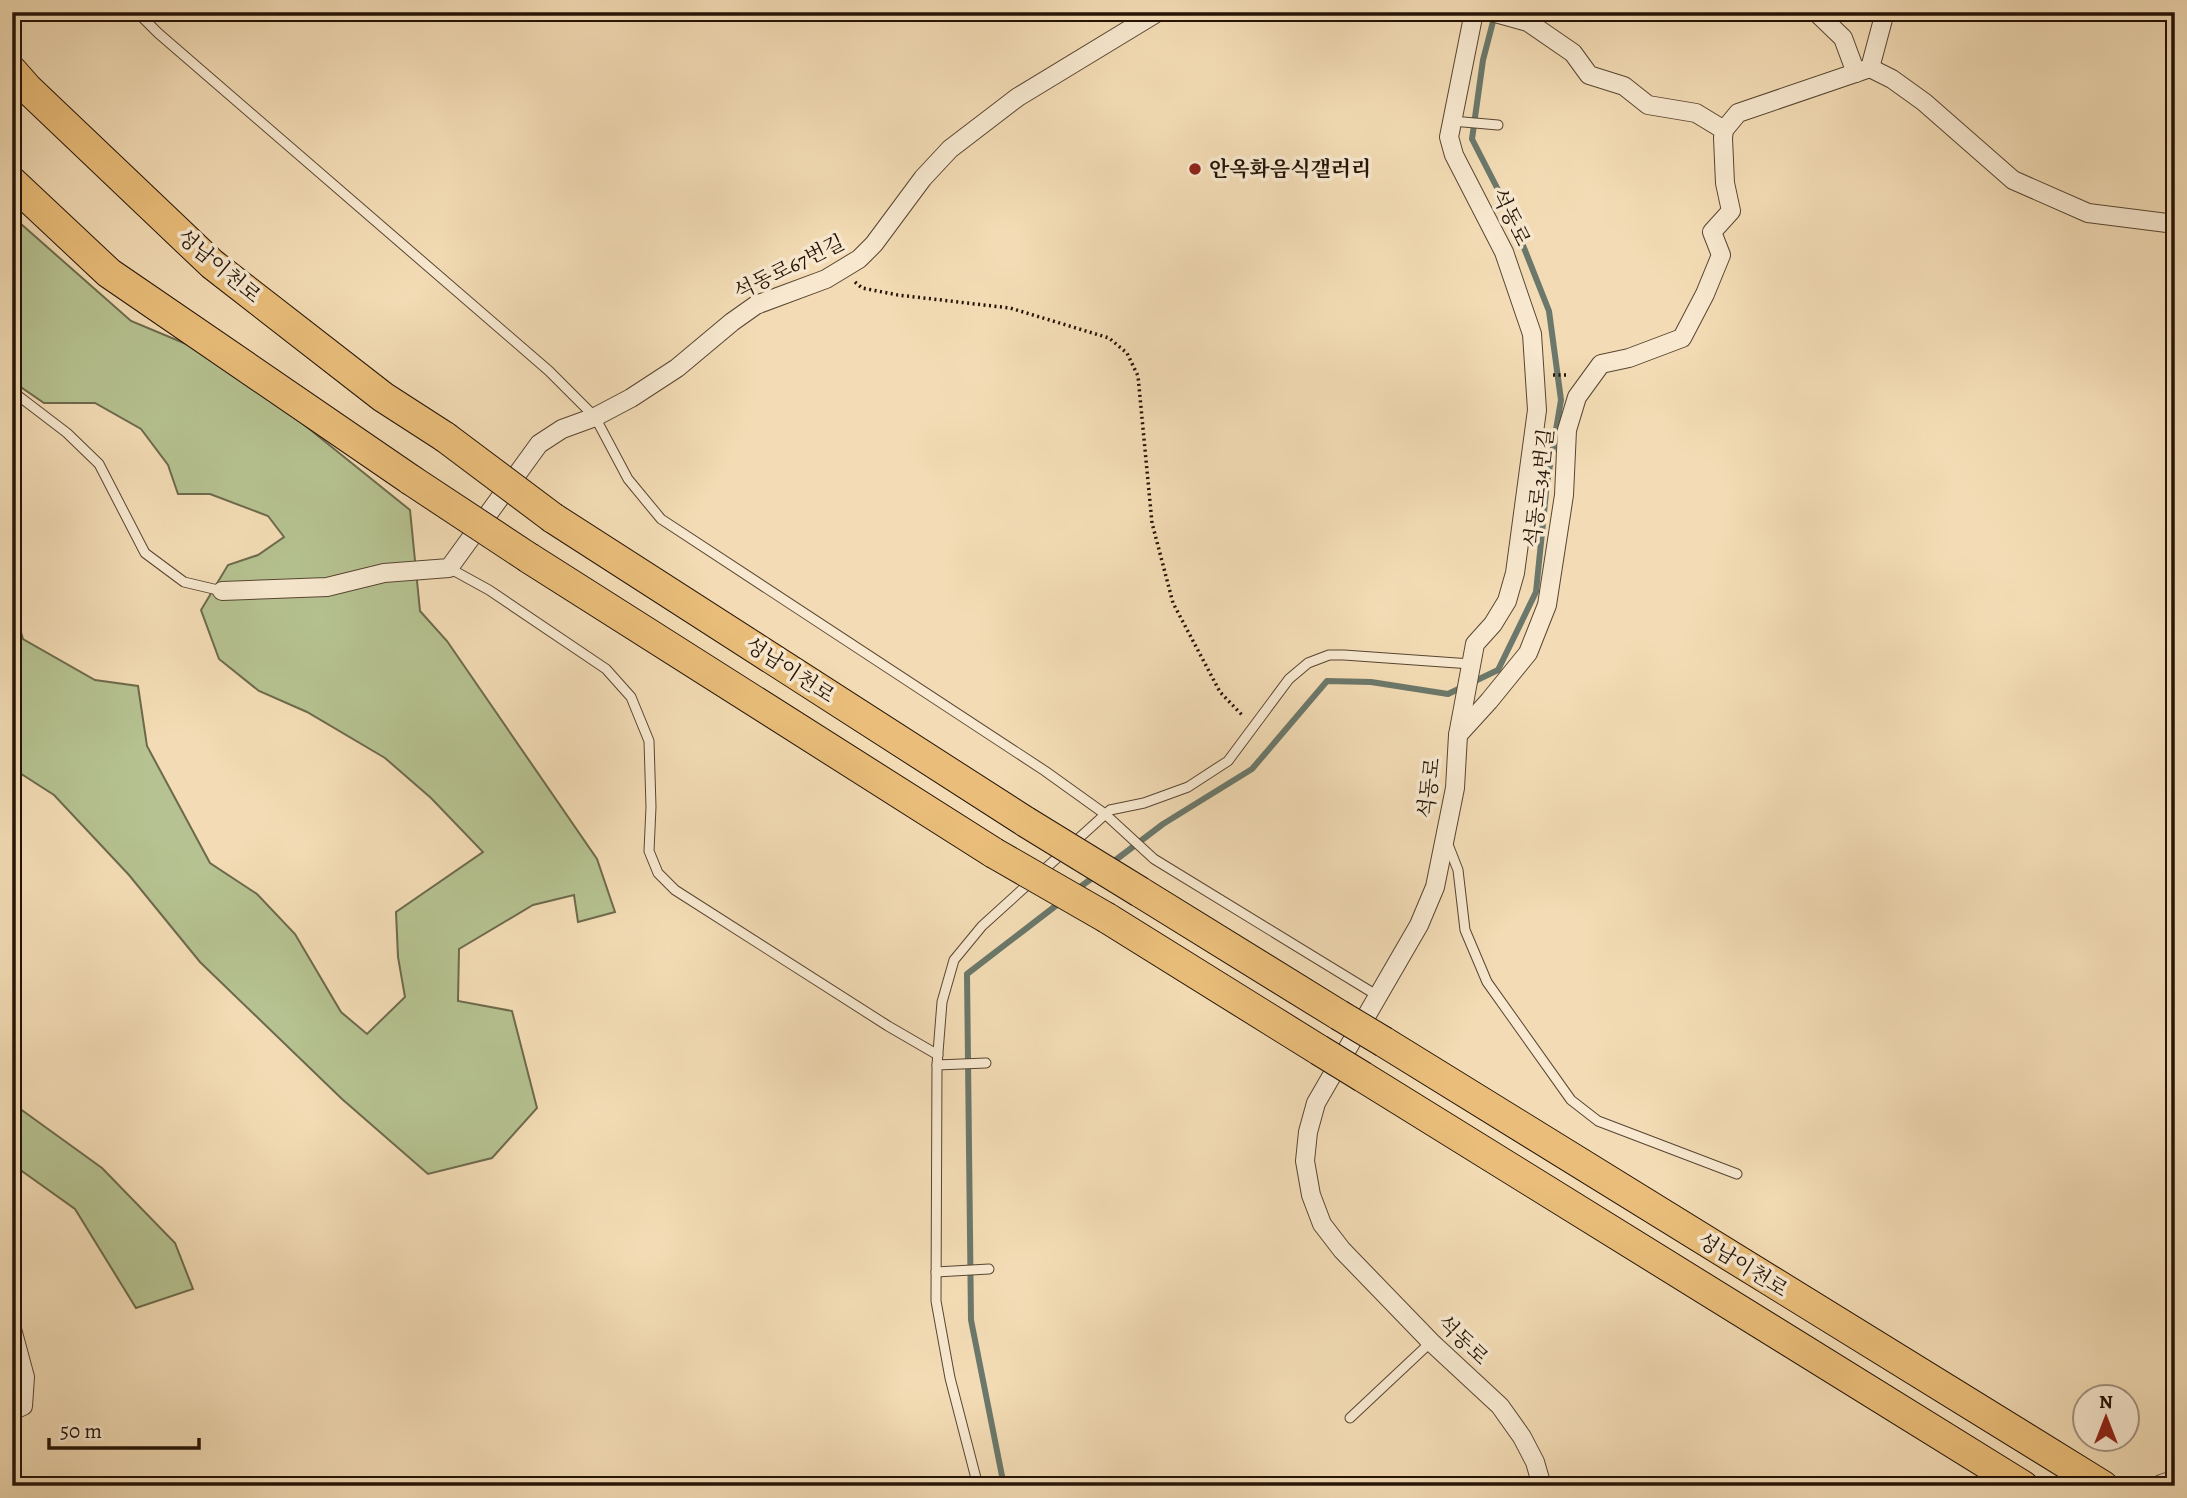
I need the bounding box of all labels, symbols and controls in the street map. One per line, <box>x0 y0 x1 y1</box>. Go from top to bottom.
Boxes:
place label: 안옥화음식갤러리 <box>1209 155 1371 183</box>
marker: 안옥화음식갤러리 <box>1187 161 1203 177</box>
street label: 석동로 <box>1485 184 1537 250</box>
street label: 성남이천로 <box>171 223 267 309</box>
street label: 석동로67번길 <box>729 228 849 306</box>
street label: 석동로34번길 <box>1518 427 1560 549</box>
street label: 성남이천로 <box>740 631 840 709</box>
street label: 석동로 <box>1411 756 1447 820</box>
street label: 성남이천로 <box>1693 1226 1793 1304</box>
street label: 석동로 <box>1431 1309 1495 1371</box>
north arrow <box>2072 1382 2142 1452</box>
text: N <box>2099 1389 2113 1415</box>
scale bar <box>49 1407 200 1451</box>
text: 50 m <box>60 1417 102 1445</box>

